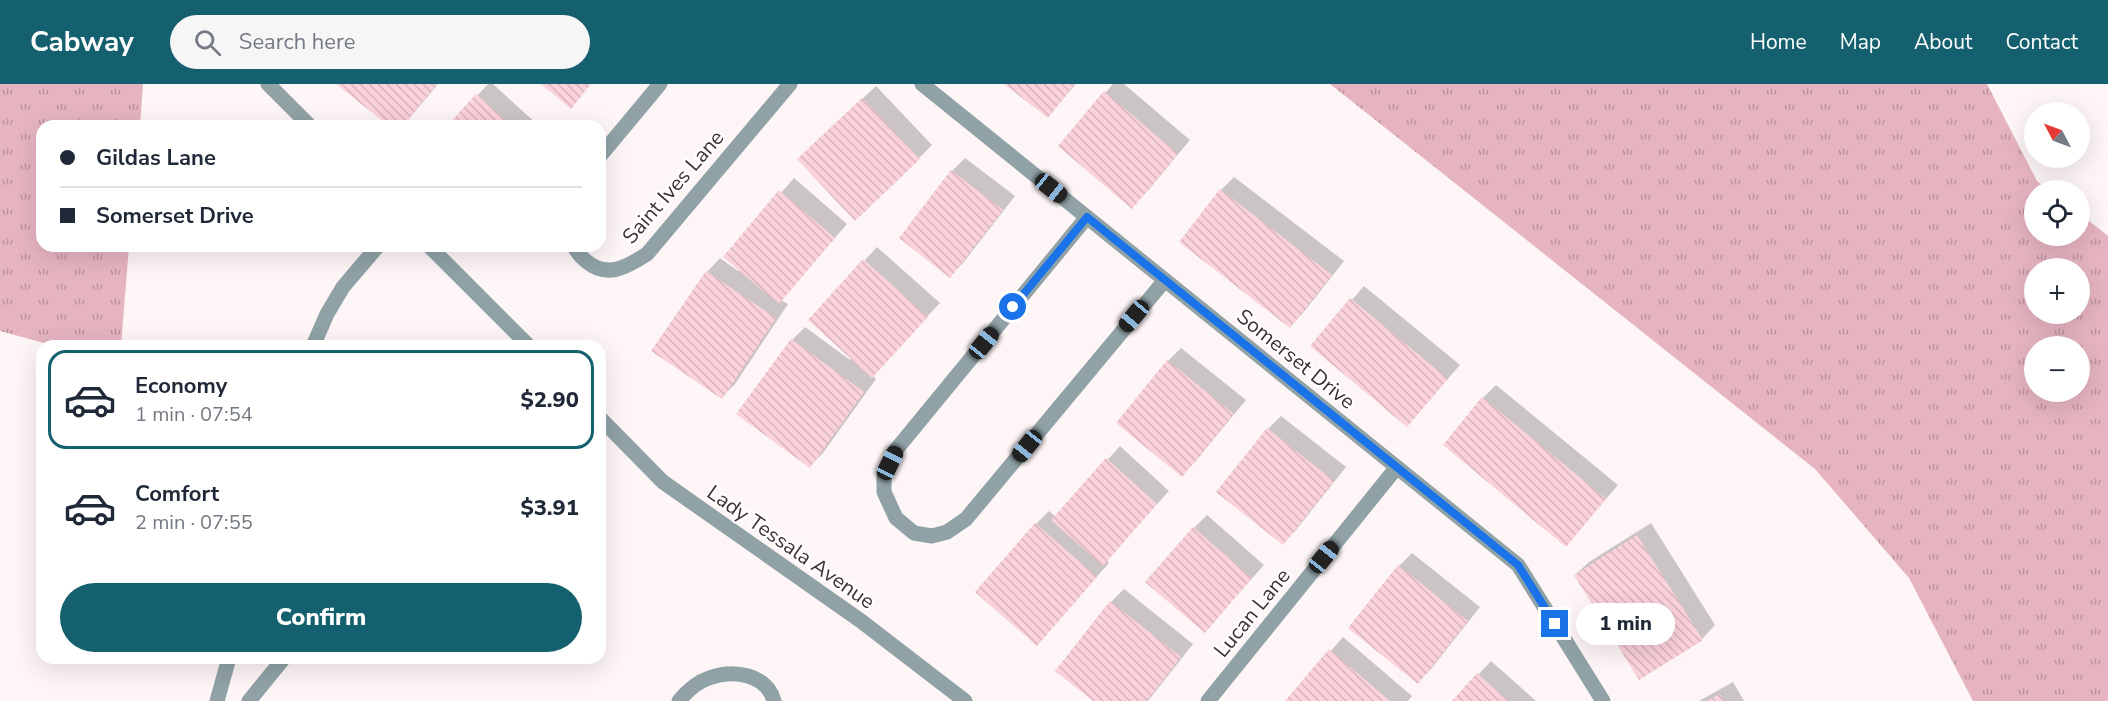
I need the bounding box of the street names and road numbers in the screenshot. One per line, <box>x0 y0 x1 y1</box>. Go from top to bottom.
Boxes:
street label: Saint Ives Lane <box>616 124 730 250</box>
street label: Somerset Drive <box>1231 303 1361 415</box>
street label: Lady Tessala Avenue <box>702 479 880 615</box>
street label: Lucan Lane <box>1208 563 1296 663</box>

